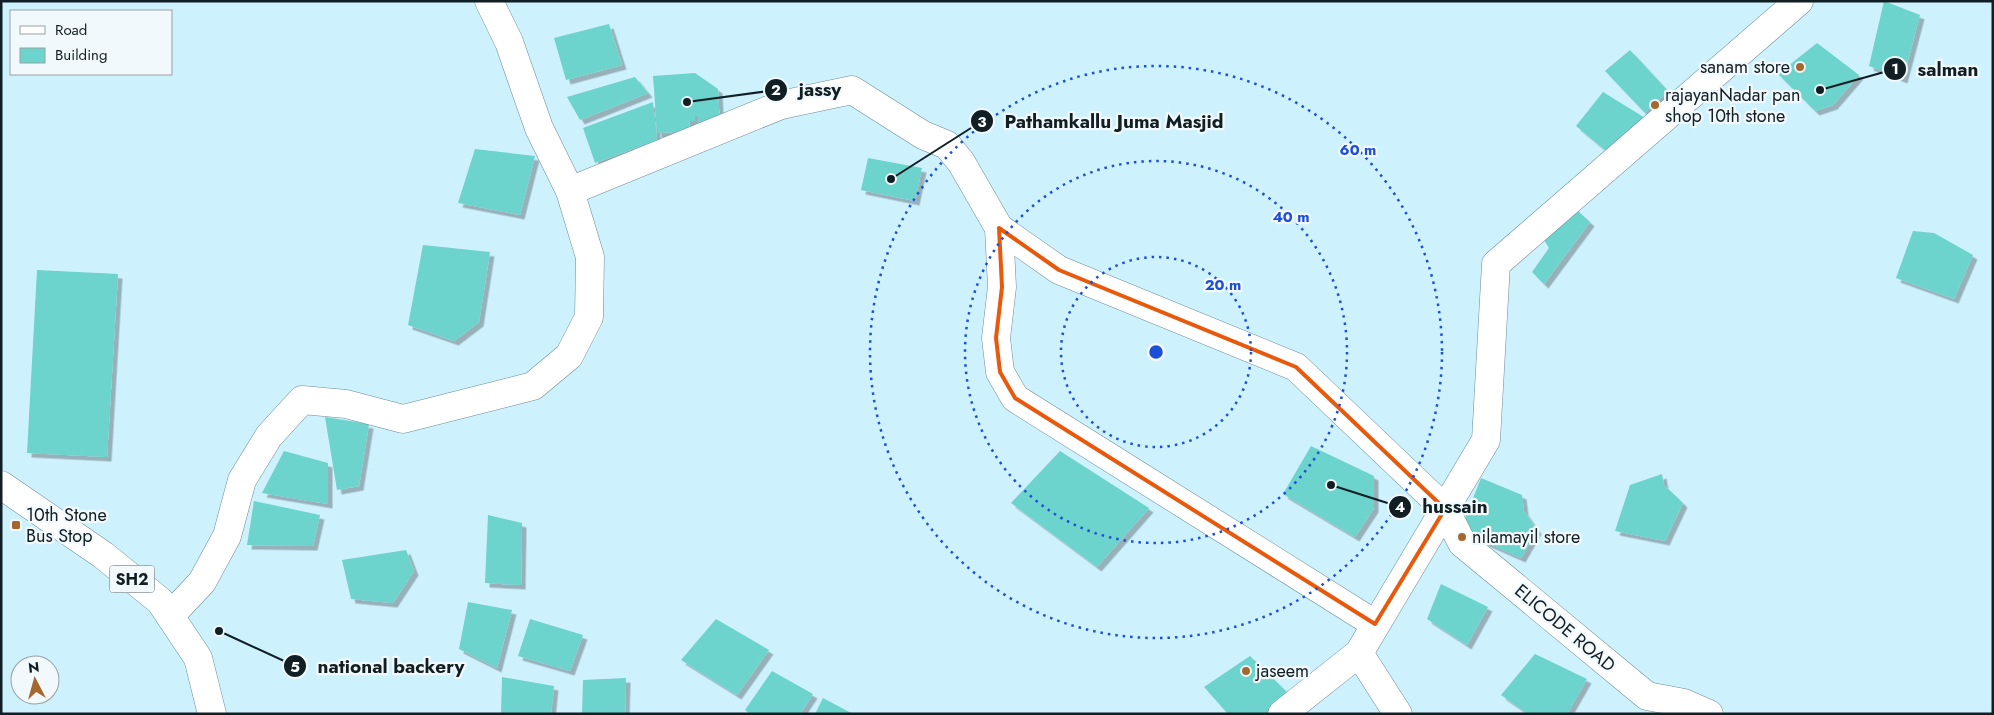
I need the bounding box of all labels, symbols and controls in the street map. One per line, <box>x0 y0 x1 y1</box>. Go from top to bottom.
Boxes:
legend <box>10 10 172 75</box>
text: Road <box>55 19 87 41</box>
text: Building <box>55 44 107 66</box>
callout: salman <box>1883 52 1989 86</box>
place label: sanam store <box>1700 54 1790 80</box>
text: salman <box>1918 56 1978 83</box>
text: 1 <box>1891 58 1899 80</box>
marker: sanam store <box>1794 61 1806 73</box>
callout: jassy <box>764 73 851 107</box>
text: jassy <box>797 76 842 103</box>
text: 2 <box>771 79 781 101</box>
place label: rajayanNadar pan shop 10th stone <box>1665 82 1800 129</box>
marker: rajayanNadar pan shop 10th stone <box>1649 99 1661 111</box>
callout: Pathamkallu Juma Masjid <box>970 104 1234 138</box>
text: Pathamkallu Juma Masjid <box>1005 108 1223 135</box>
text: 3 <box>977 111 987 133</box>
text: 60 m <box>1340 139 1376 161</box>
text: 40 m <box>1272 206 1310 228</box>
text: 20 m <box>1205 274 1241 296</box>
centre of rings <box>1147 343 1165 361</box>
callout: hussain <box>1387 490 1498 524</box>
text: hussain <box>1422 493 1488 520</box>
text: 4 <box>1395 496 1405 518</box>
place label: 10th Stone Bus Stop <box>26 502 107 549</box>
marker: 10th Stone Bus Stop <box>10 519 22 531</box>
place label: nilamayil store <box>1472 524 1580 550</box>
marker: nilamayil store <box>1456 531 1468 543</box>
road number: SH2 <box>110 566 154 592</box>
street label: ELICODE ROAD <box>1509 578 1621 678</box>
callout: national backery <box>282 649 474 683</box>
text: national backery <box>318 653 466 680</box>
north arrow <box>10 655 60 705</box>
text: 5 <box>290 656 300 678</box>
text: N <box>27 657 40 678</box>
place label: jaseem <box>1254 658 1309 684</box>
marker: jaseem <box>1240 665 1252 677</box>

